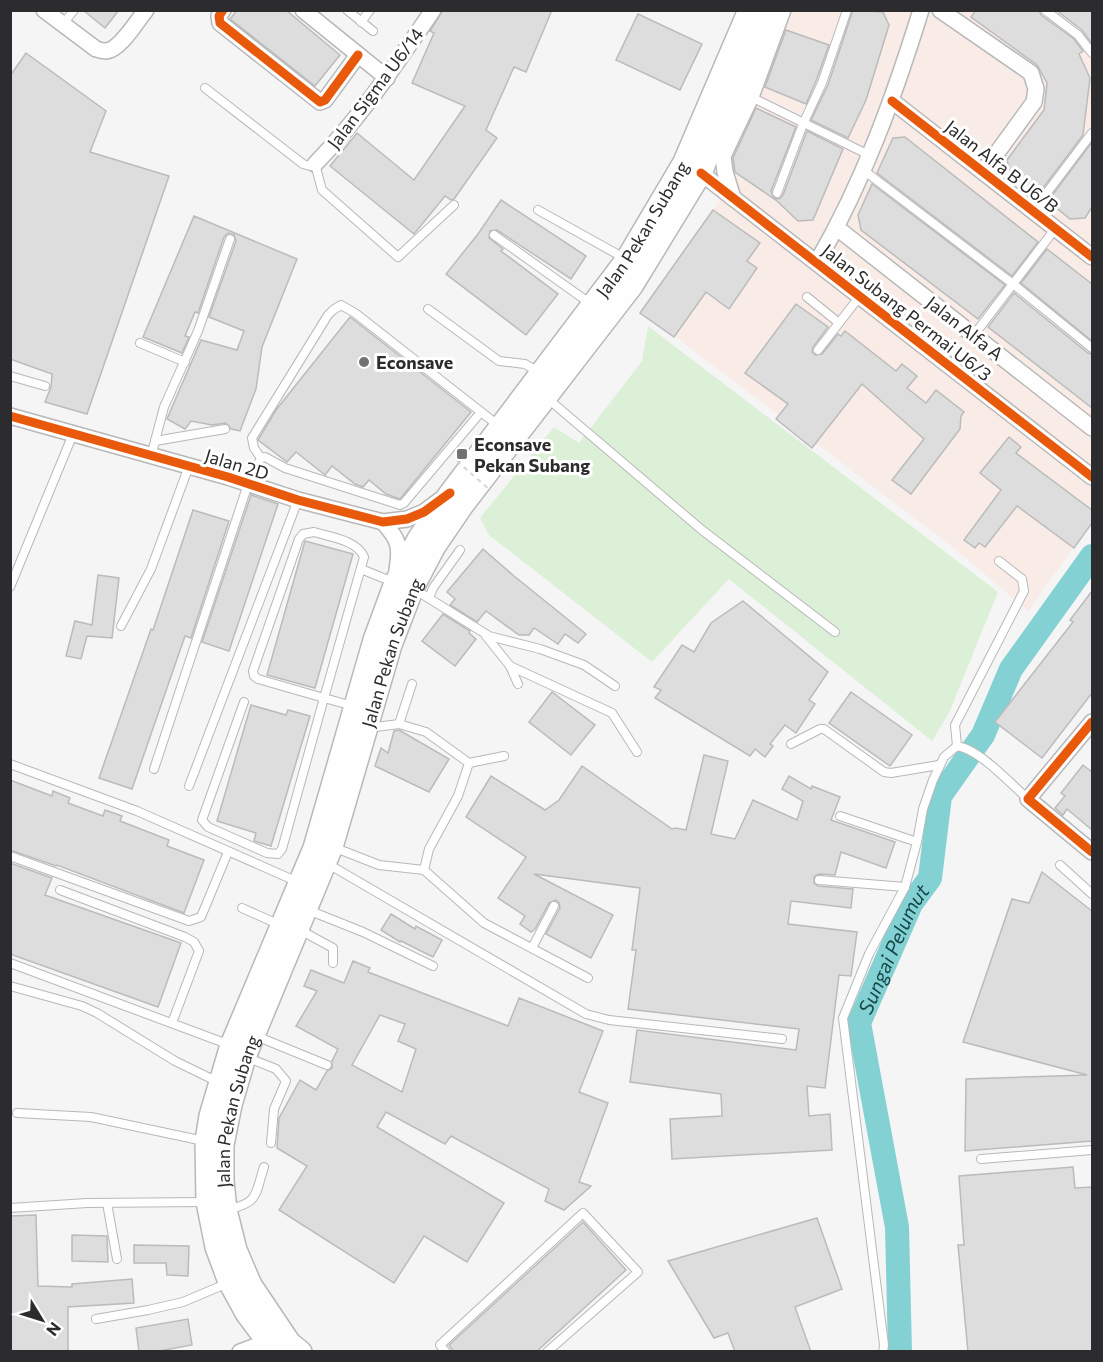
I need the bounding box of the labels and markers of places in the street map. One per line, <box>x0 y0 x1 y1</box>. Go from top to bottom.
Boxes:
place label: Econsave <box>376 351 453 373</box>
marker: Econsave <box>357 355 371 369</box>
place label: Econsave Pekan Subang <box>474 433 590 476</box>
marker: Econsave Pekan Subang <box>455 447 469 461</box>

